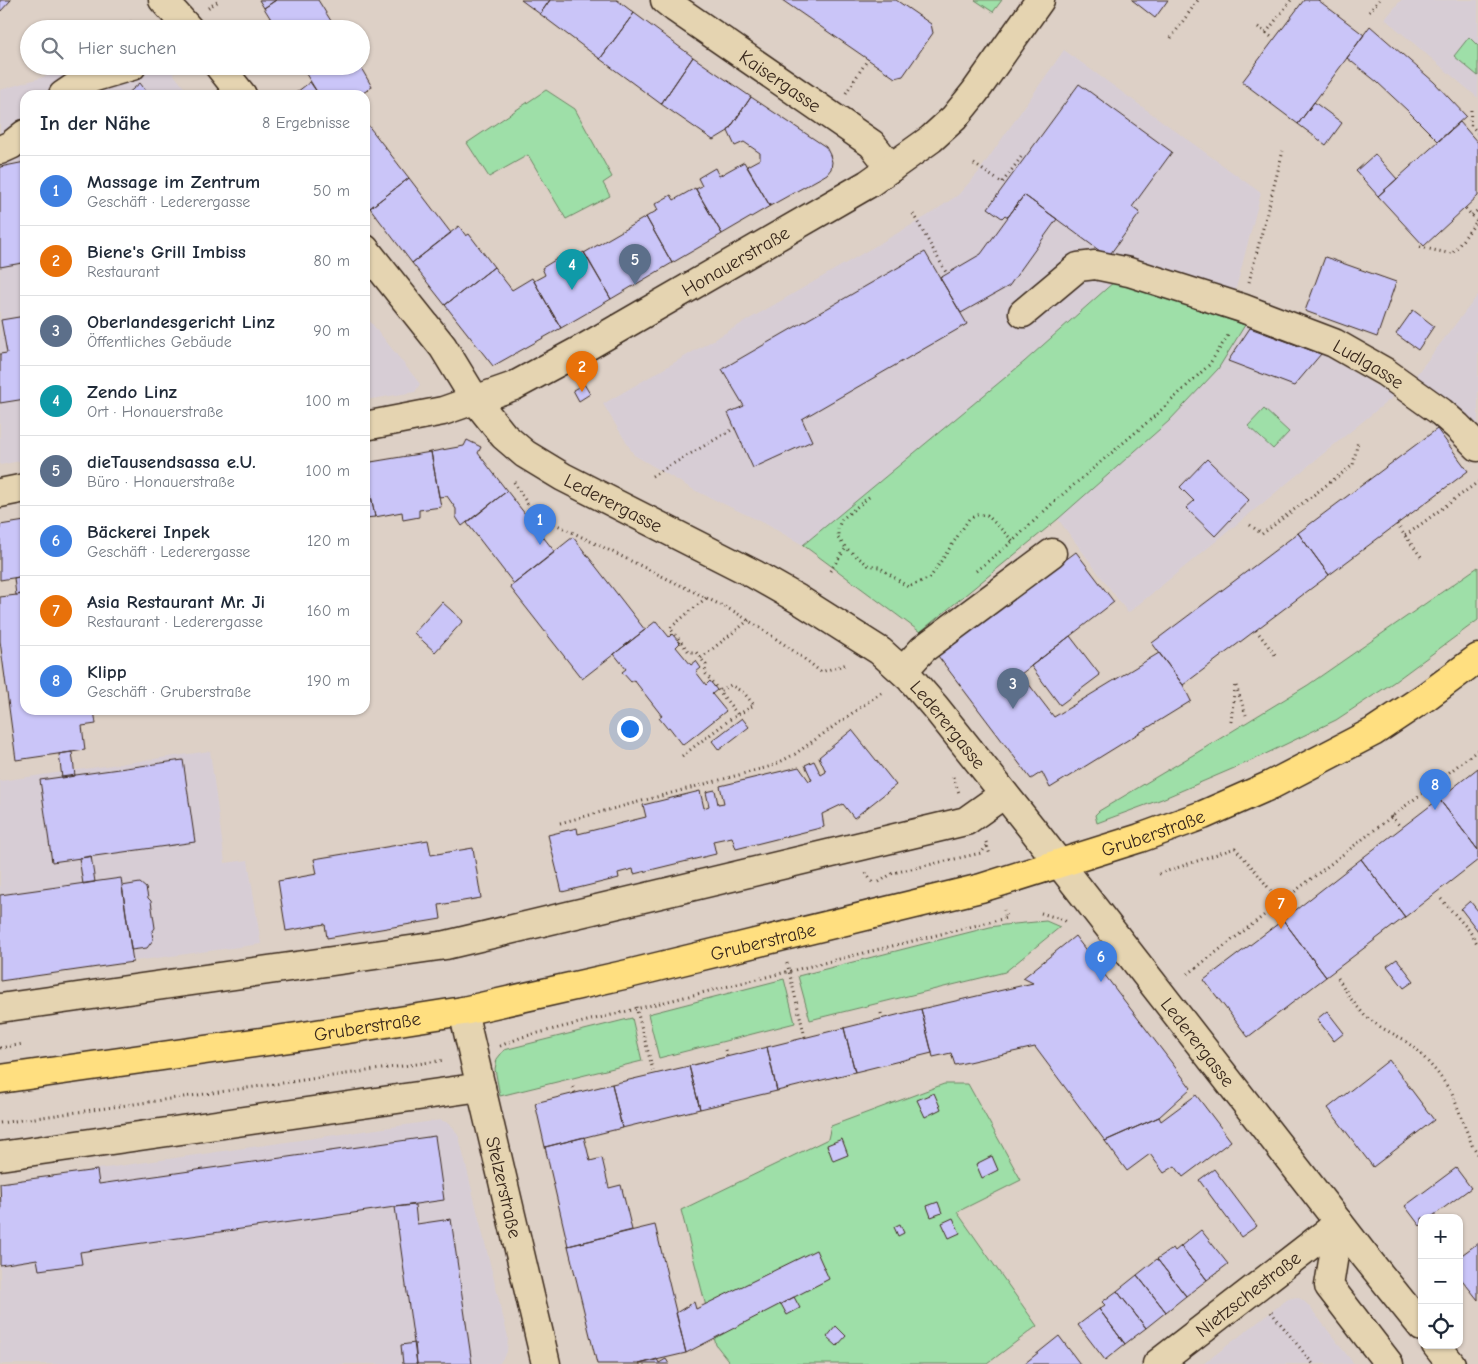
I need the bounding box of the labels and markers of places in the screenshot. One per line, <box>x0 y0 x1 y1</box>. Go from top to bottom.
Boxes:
pin: 5 <box>619 244 651 285</box>
pin: 4 <box>556 249 588 290</box>
pin: 2 <box>566 351 598 392</box>
pin: 1 <box>524 504 556 545</box>
pin: 3 <box>997 668 1029 709</box>
pin: 8 <box>1419 769 1451 810</box>
pin: 7 <box>1265 888 1297 929</box>
pin: 6 <box>1085 941 1117 982</box>

